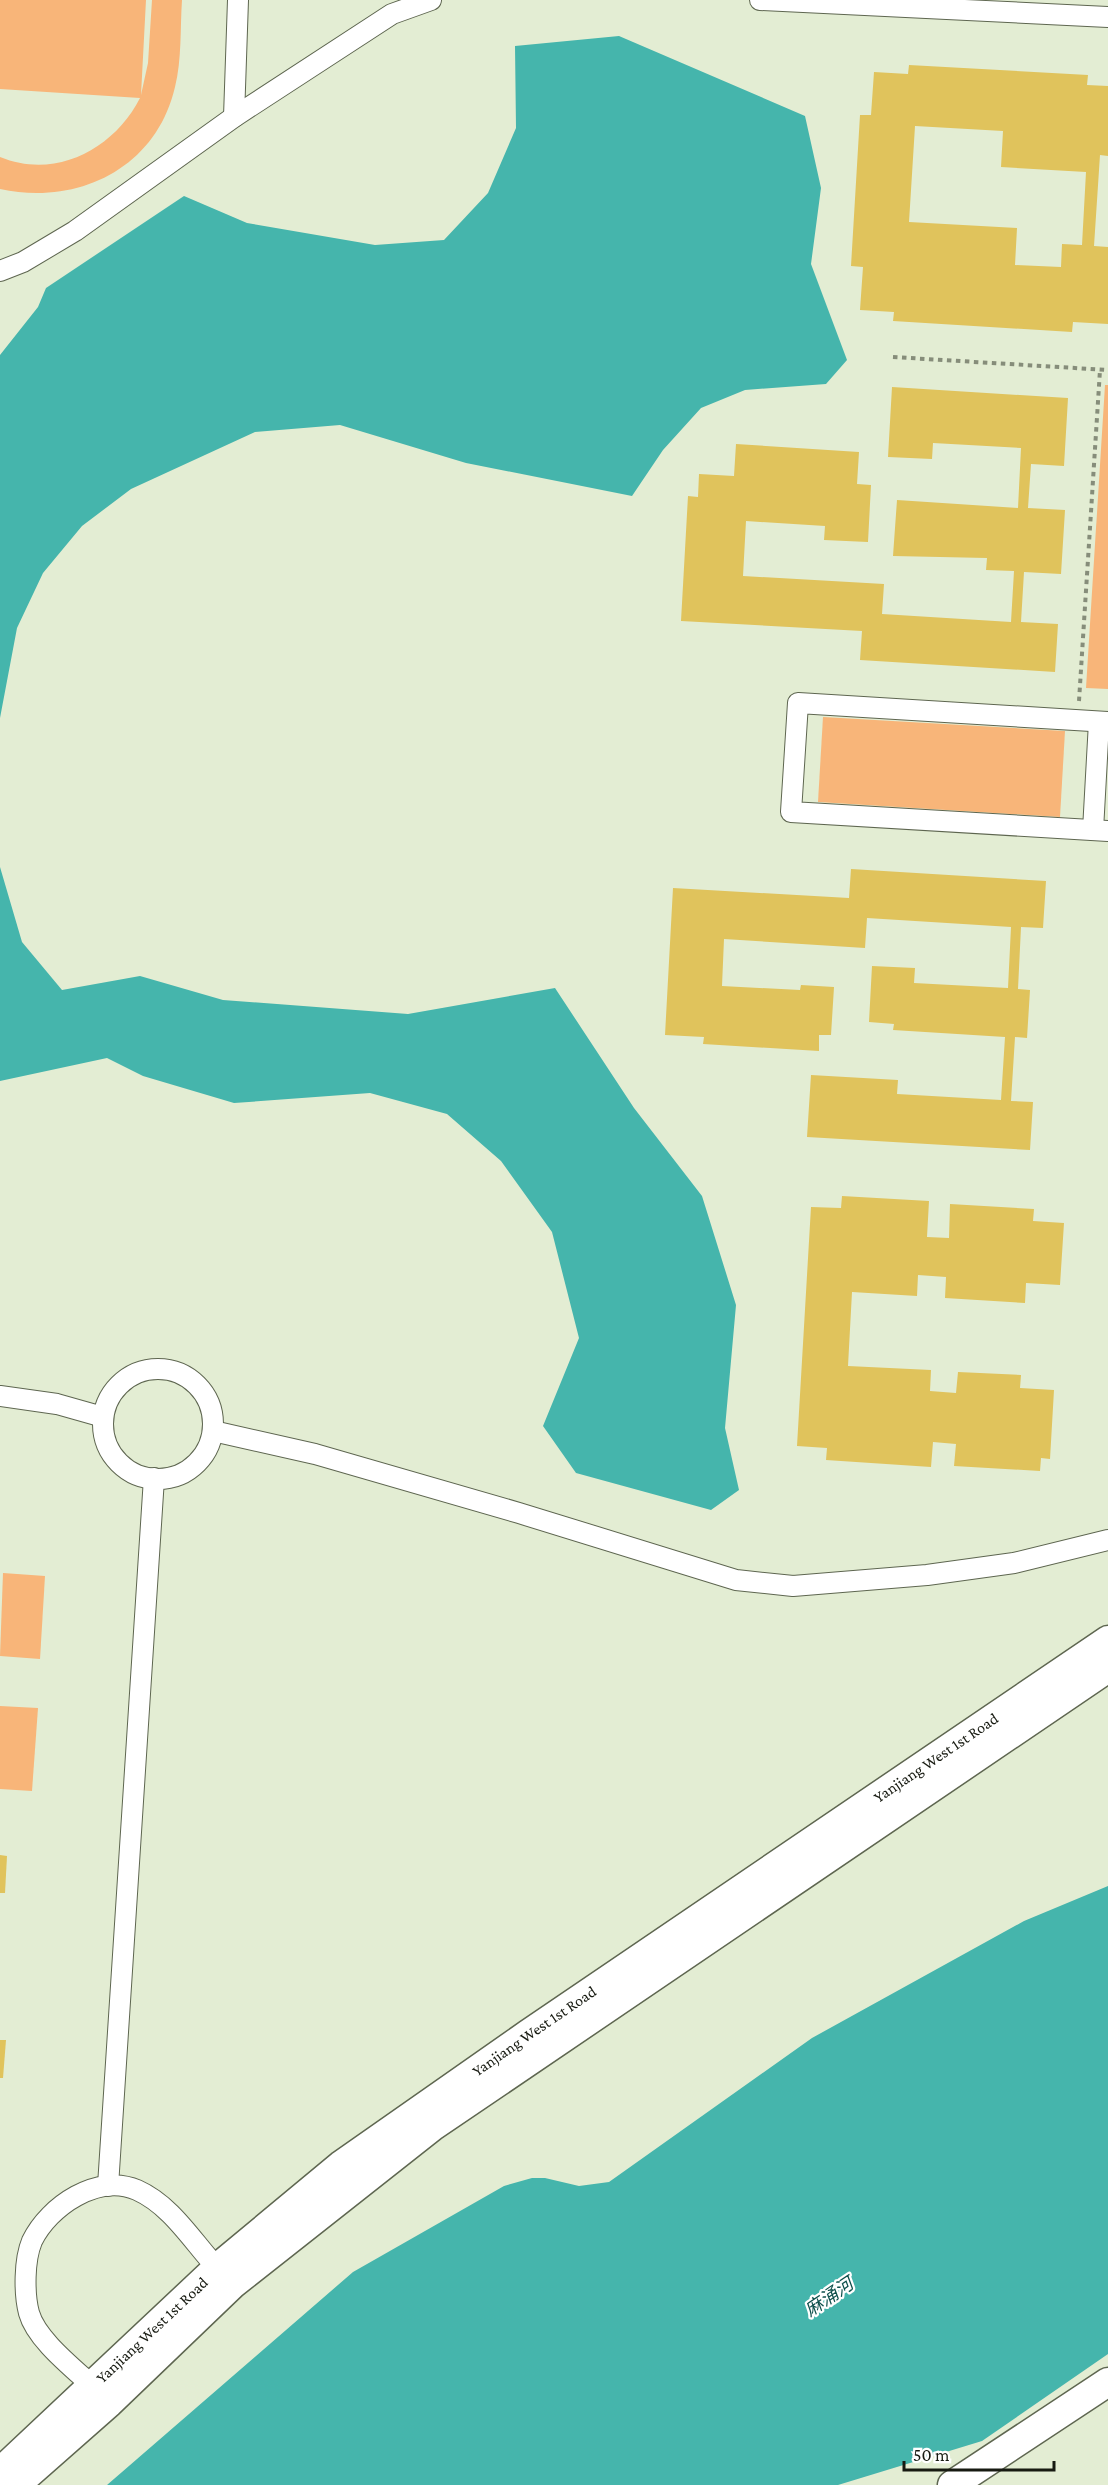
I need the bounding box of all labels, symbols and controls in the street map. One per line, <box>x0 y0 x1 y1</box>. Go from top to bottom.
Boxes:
street label: Yanjiang West 1st Road <box>870 1709 1001 1805</box>
street label: Yanjiang West 1st Road <box>469 1982 599 2079</box>
water label: 麻涌河 <box>801 2272 859 2320</box>
street label: Yanjiang West 1st Road <box>92 2273 211 2386</box>
scale bar <box>904 2434 1054 2472</box>
text: 50 m <box>913 2445 950 2465</box>

